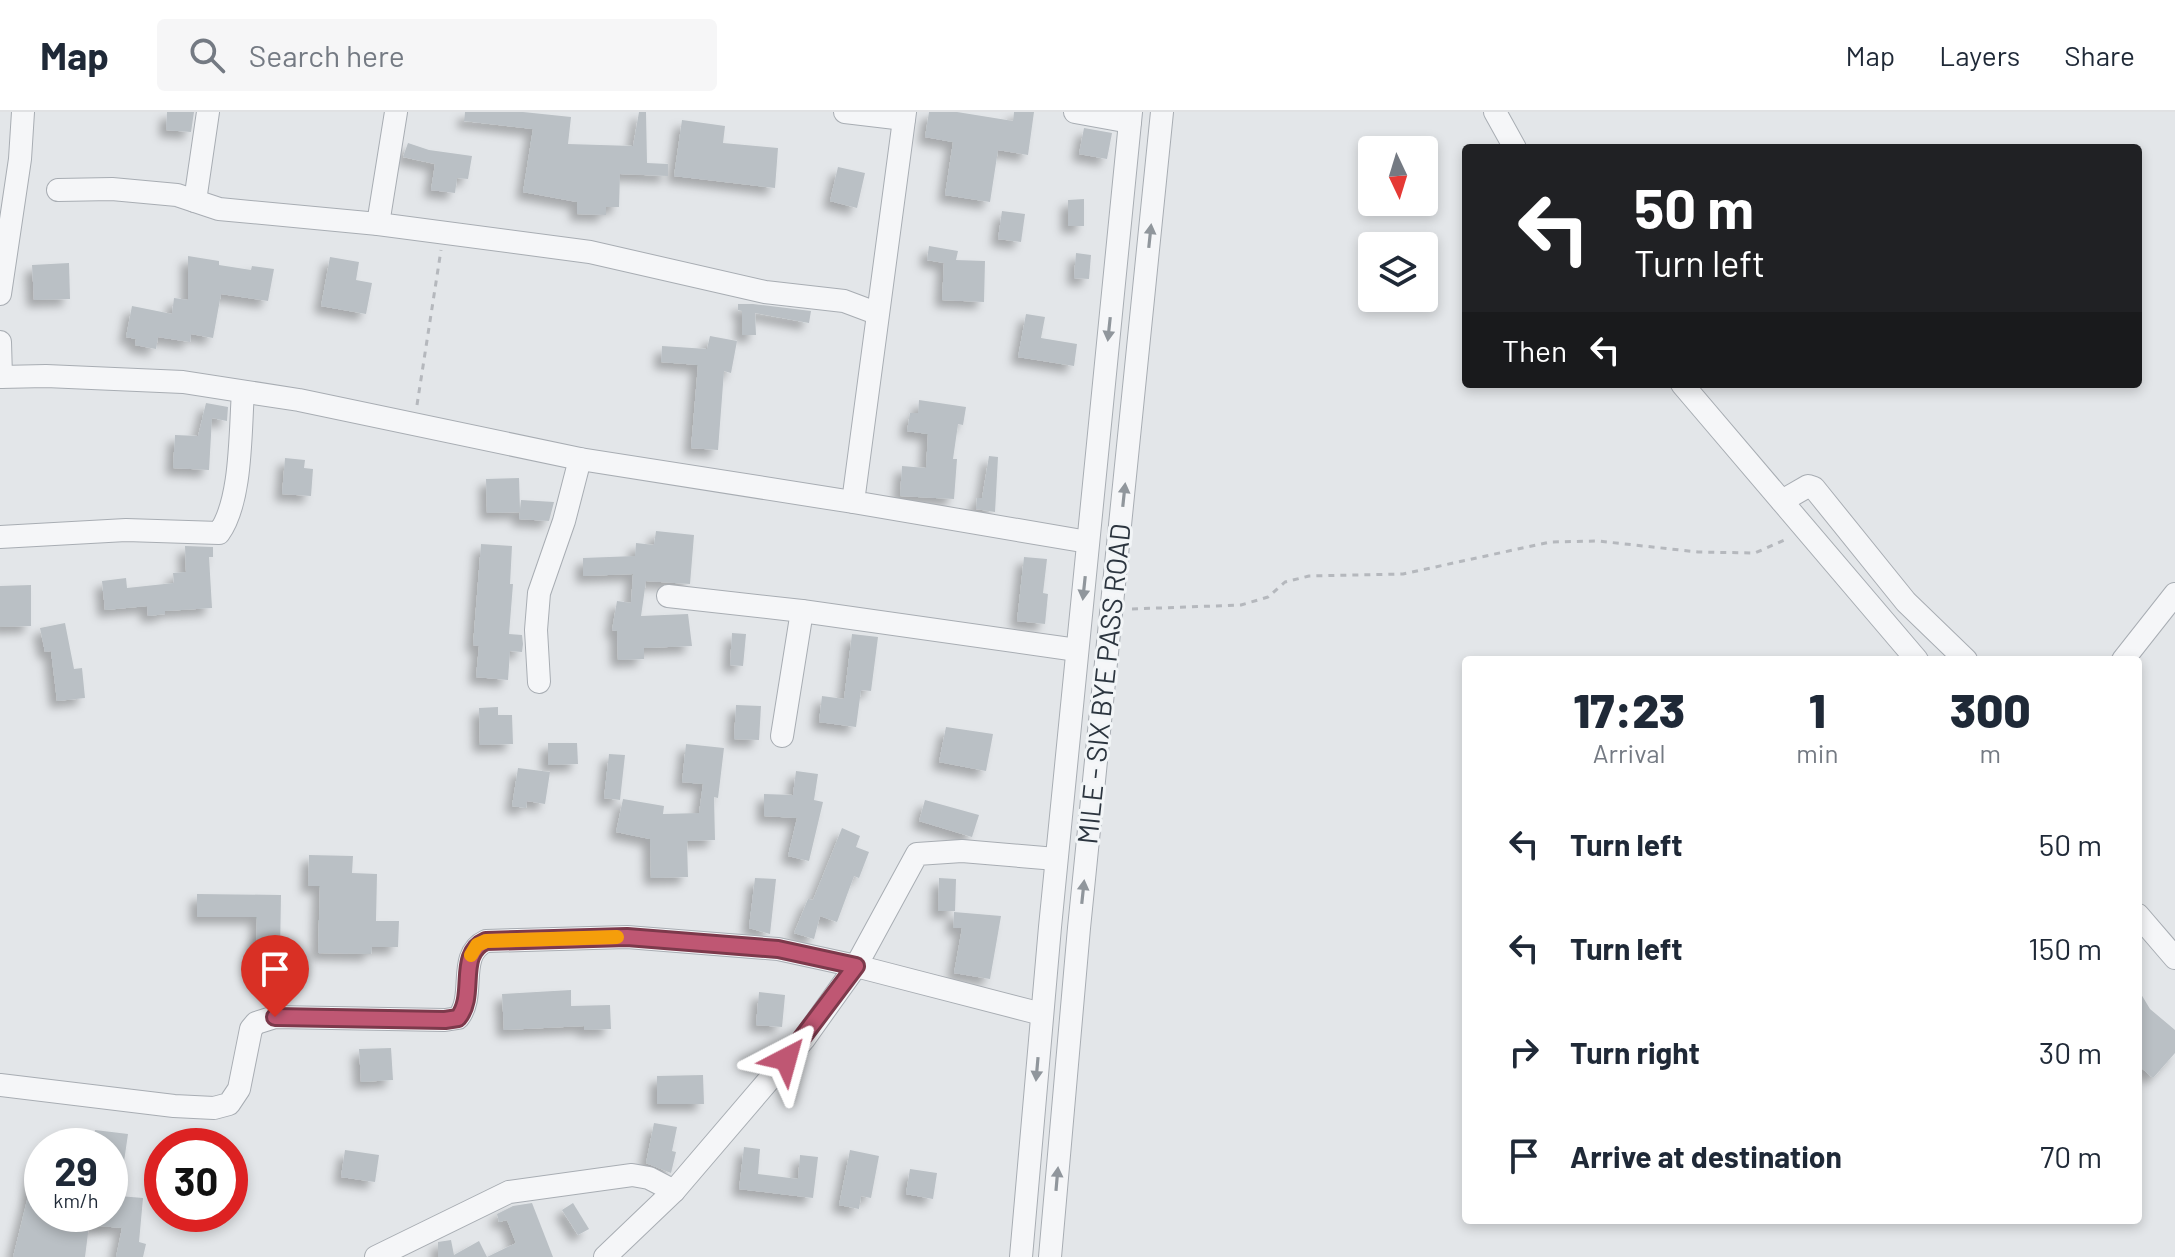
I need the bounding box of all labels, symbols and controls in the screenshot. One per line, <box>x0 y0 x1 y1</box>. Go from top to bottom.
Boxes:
search box <box>157 19 717 91</box>
text: Map <box>40 32 109 78</box>
icon: search <box>185 33 229 77</box>
text: Search here <box>249 37 405 73</box>
text: Map <box>1845 38 1895 72</box>
text: Layers <box>1939 38 2020 72</box>
text: Share <box>2064 38 2135 72</box>
north arrow <box>1358 136 1438 216</box>
map controls <box>1358 136 1438 312</box>
text: 50 m <box>1634 173 1754 240</box>
icon: left <box>1502 176 1606 280</box>
one-way arrow <box>1144 223 1157 248</box>
button: layers <box>1358 232 1438 312</box>
text: Turn left <box>1634 241 1765 284</box>
one-way arrow <box>1103 317 1116 342</box>
icon: left <box>1583 328 1627 372</box>
text: Then <box>1502 332 1567 368</box>
one-way arrow <box>1117 482 1130 507</box>
street label: MILE - SIX BYE PASS ROAD <box>1069 522 1137 846</box>
one-way arrow <box>1077 576 1090 601</box>
text: 17:23 <box>1573 680 1685 738</box>
text: 1 <box>1809 680 1826 738</box>
text: 300 <box>1950 680 2031 738</box>
text: Arrival <box>1593 737 1665 768</box>
text: min <box>1796 737 1838 768</box>
text: m <box>1979 737 2001 768</box>
icon: left <box>1502 822 1546 866</box>
text: Turn left <box>1570 826 1683 862</box>
text: 50 m <box>2039 826 2102 862</box>
one-way arrow <box>1077 880 1090 905</box>
icon: left <box>1502 926 1546 970</box>
text: Turn left <box>1570 930 1683 966</box>
text: 150 m <box>2028 930 2102 966</box>
pin <box>241 935 309 1017</box>
icon: arrive <box>253 947 297 991</box>
position arrow <box>744 1017 828 1101</box>
icon: right <box>1502 1030 1546 1074</box>
text: Turn right <box>1570 1034 1700 1070</box>
text: 30 m <box>2039 1034 2102 1070</box>
one-way arrow <box>1030 1057 1043 1082</box>
speed limit sign: 30 <box>144 1128 248 1232</box>
icon: arrive <box>1502 1134 1546 1178</box>
text: Arrive at destination <box>1570 1138 1842 1174</box>
text: 70 m <box>2040 1138 2102 1174</box>
text: 29 <box>54 1146 98 1194</box>
one-way arrow <box>1051 1166 1064 1191</box>
text: km/h <box>53 1188 99 1212</box>

